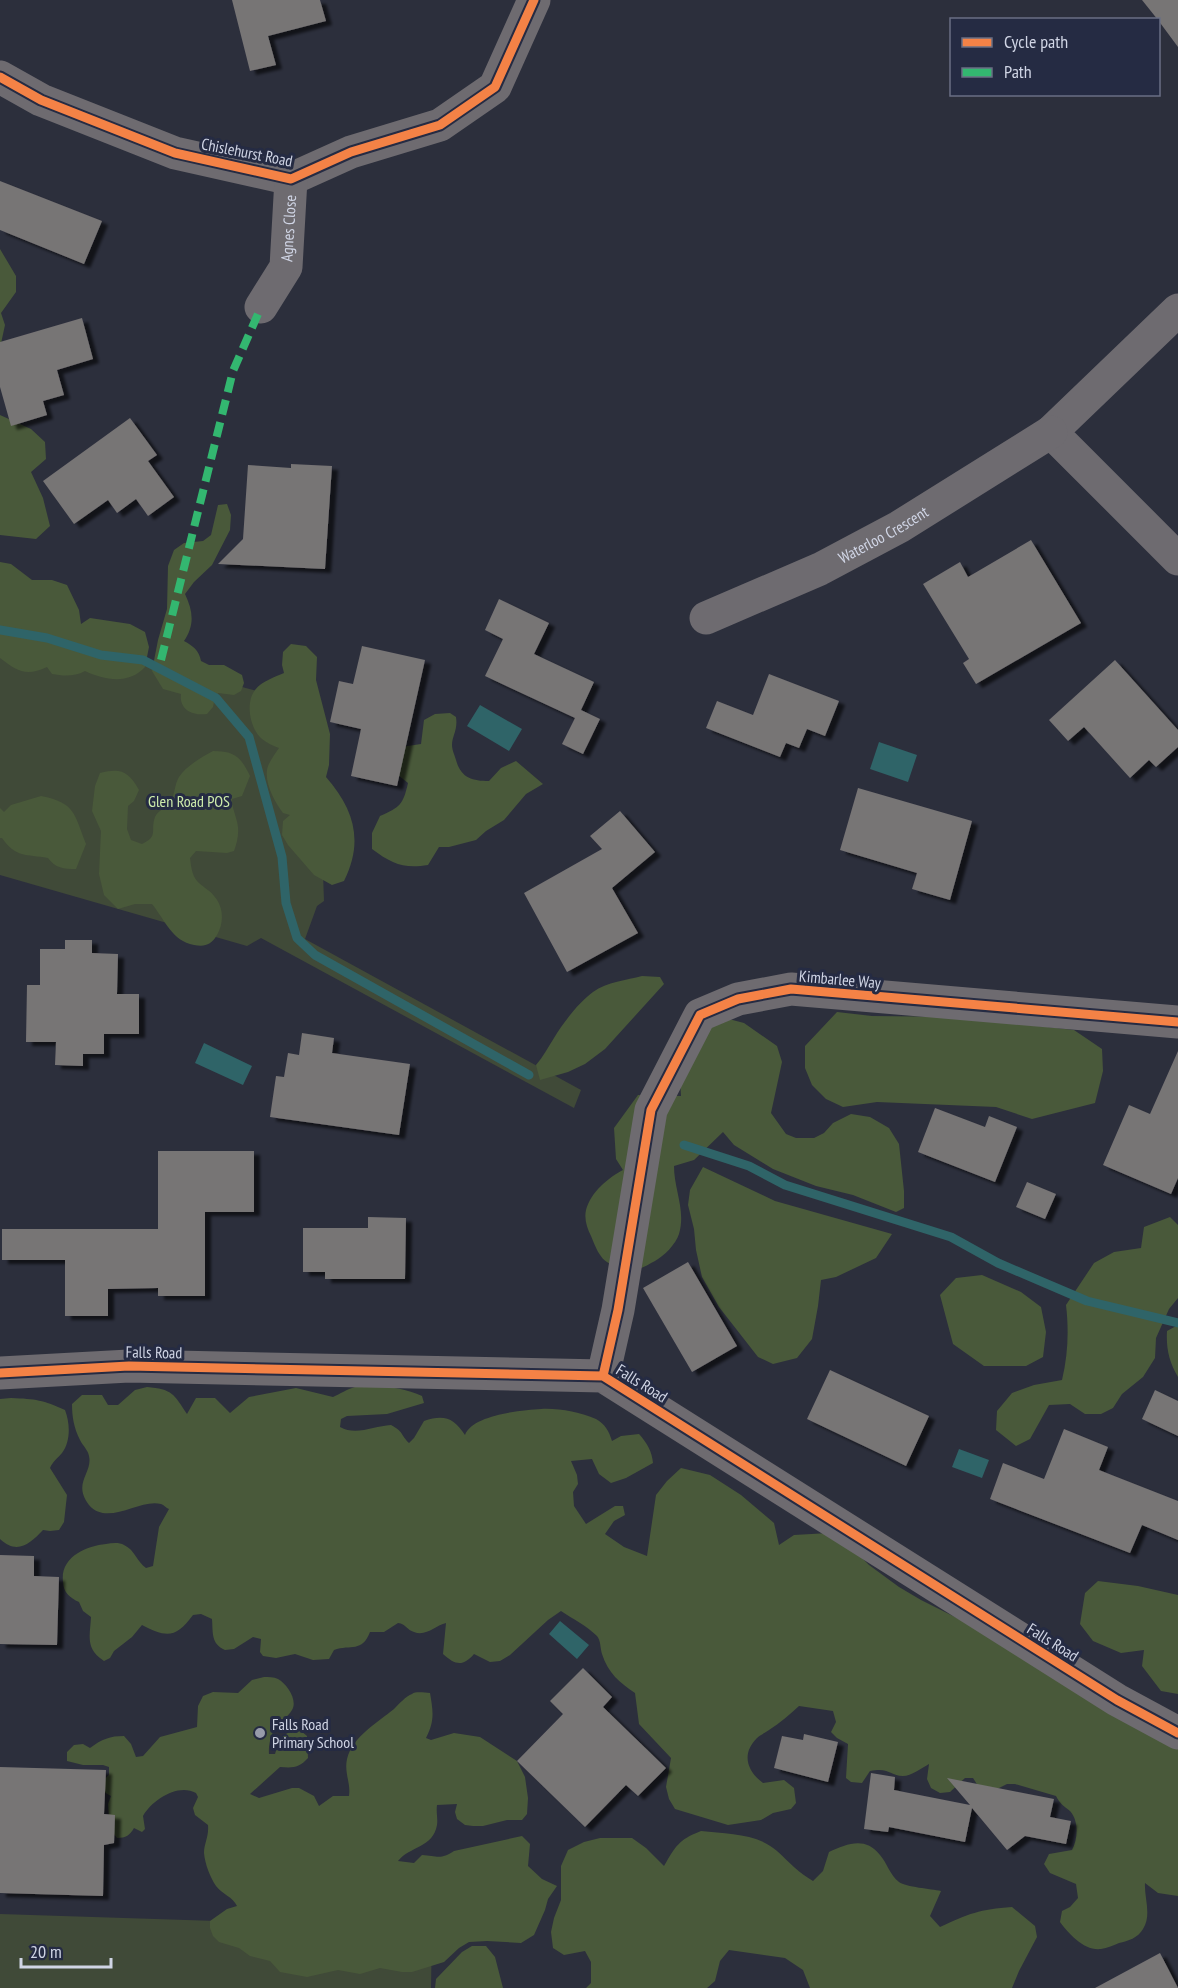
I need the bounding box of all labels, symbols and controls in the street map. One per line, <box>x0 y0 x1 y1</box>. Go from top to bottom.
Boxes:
legend <box>950 18 1160 96</box>
text: Cycle path <box>1004 30 1068 53</box>
text: Path <box>1004 60 1032 83</box>
street label: Chislehurst Road <box>200 133 294 171</box>
street label: Agnes Close <box>276 194 300 262</box>
street label: Waterloo Crescent <box>835 501 932 568</box>
park label: Glen Road POS <box>148 791 230 811</box>
street label: Kimbarlee Way <box>798 965 882 993</box>
street label: Falls Road <box>126 1342 183 1362</box>
street label: Falls Road <box>613 1360 671 1407</box>
street label: Falls Road <box>1024 1619 1082 1666</box>
place label: Falls Road Primary School <box>272 1714 354 1752</box>
marker: Falls Road Primary School <box>253 1726 267 1740</box>
scale bar <box>21 1931 111 1969</box>
text: 20 m <box>30 1940 62 1963</box>

